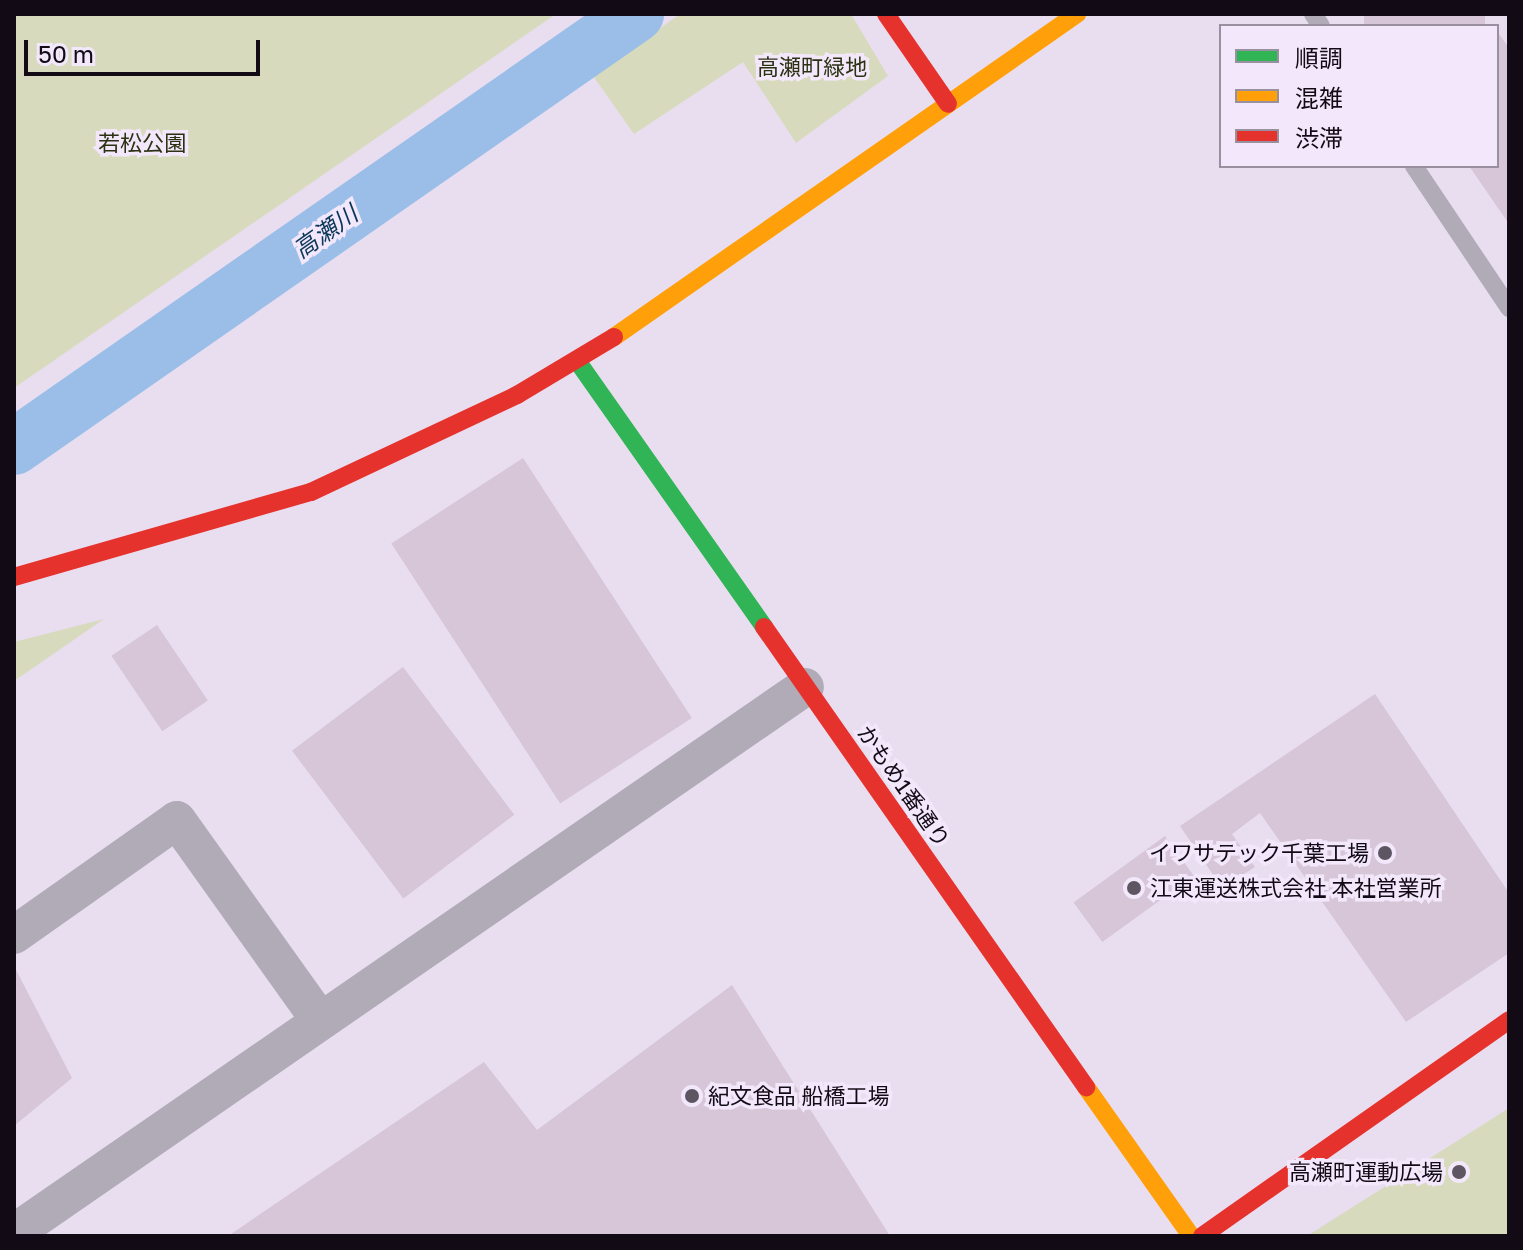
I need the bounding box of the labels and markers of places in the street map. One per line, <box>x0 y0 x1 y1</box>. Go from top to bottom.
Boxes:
place label: イワサテック千葉工場 <box>1149 840 1369 866</box>
marker: イワサテック千葉工場 <box>1376 844 1394 862</box>
place label: 江東運送株式会社 本社営業所 <box>1150 875 1441 901</box>
marker: 江東運送株式会社 本社営業所 <box>1125 879 1143 897</box>
place label: 紀文食品 船橋工場 <box>708 1083 889 1109</box>
marker: 紀文食品 船橋工場 <box>683 1087 701 1105</box>
place label: 高瀬町運動広場 <box>1289 1159 1443 1185</box>
marker: 高瀬町運動広場 <box>1450 1163 1468 1181</box>

